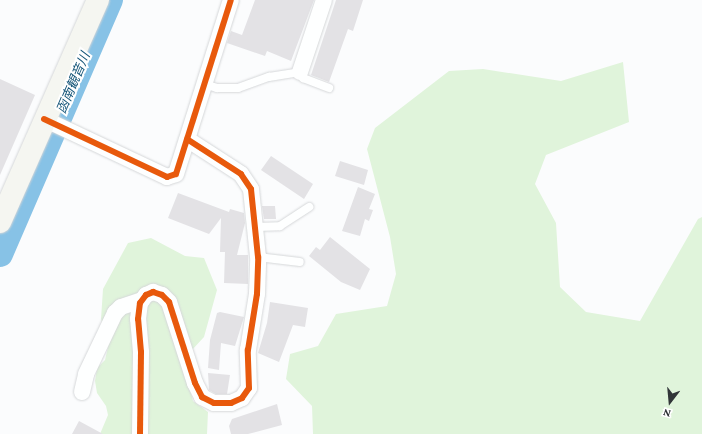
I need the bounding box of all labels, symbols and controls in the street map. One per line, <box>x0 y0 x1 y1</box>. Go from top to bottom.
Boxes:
water label: 函南観音川 <box>54 50 94 116</box>
north arrow <box>650 382 690 422</box>
text: N <box>661 407 672 420</box>

